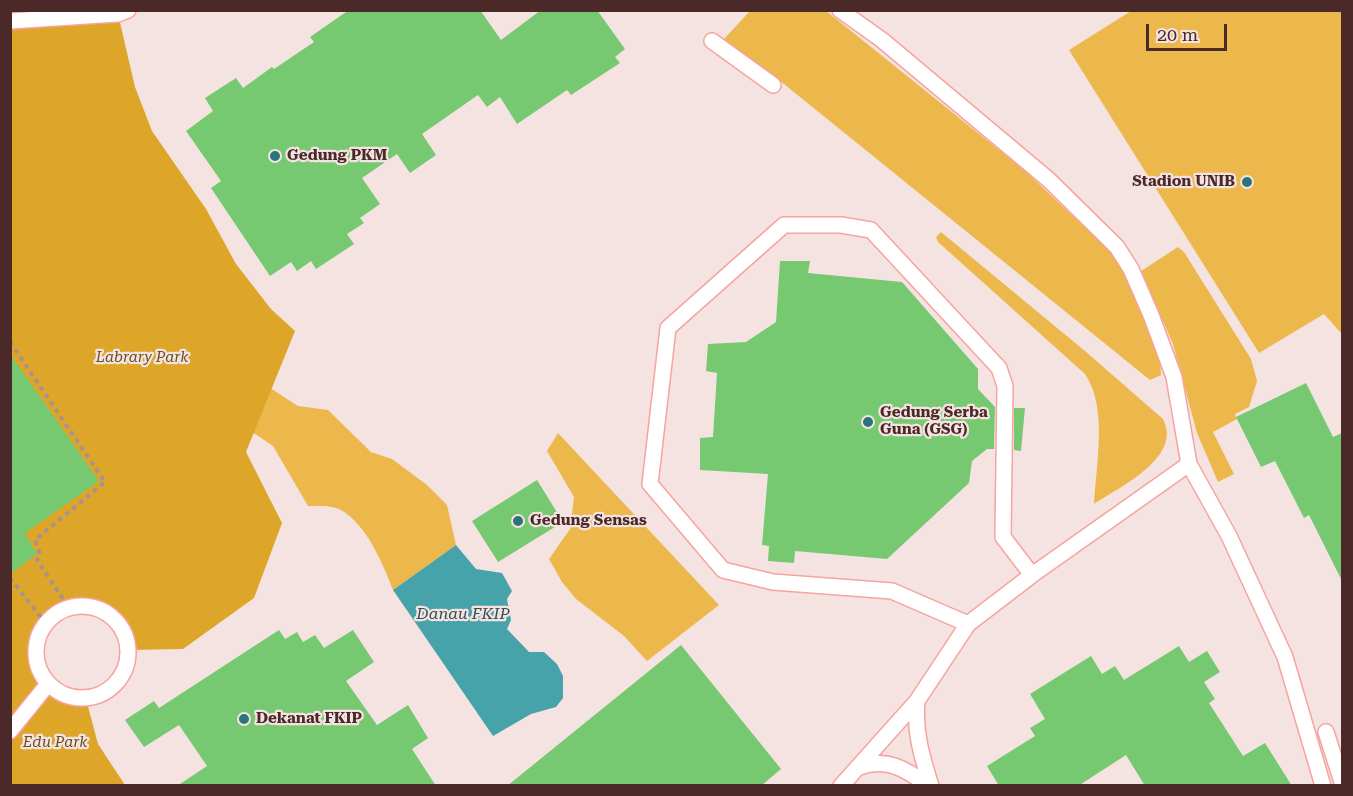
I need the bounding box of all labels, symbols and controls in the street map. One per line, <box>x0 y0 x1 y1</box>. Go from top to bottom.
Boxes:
scale bar <box>1149 12 1230 50</box>
text: 20 m <box>1157 24 1198 45</box>
place label: Gedung PKM <box>287 147 387 165</box>
marker: Gedung PKM <box>268 149 282 163</box>
place label: Stadion UNIB <box>1132 173 1235 191</box>
marker: Stadion UNIB <box>1240 175 1254 189</box>
park label: Labrary Park <box>96 349 188 367</box>
place label: Gedung Serba Guna (GSG) <box>880 404 988 439</box>
marker: Gedung Serba Guna (GSG) <box>861 415 875 429</box>
place label: Gedung Sensas <box>530 512 647 530</box>
marker: Gedung Sensas <box>511 514 525 528</box>
water label: Danau FKIP <box>416 604 510 624</box>
place label: Dekanat FKIP <box>256 710 362 728</box>
marker: Dekanat FKIP <box>237 712 251 726</box>
park label: Edu Park <box>23 734 87 752</box>

